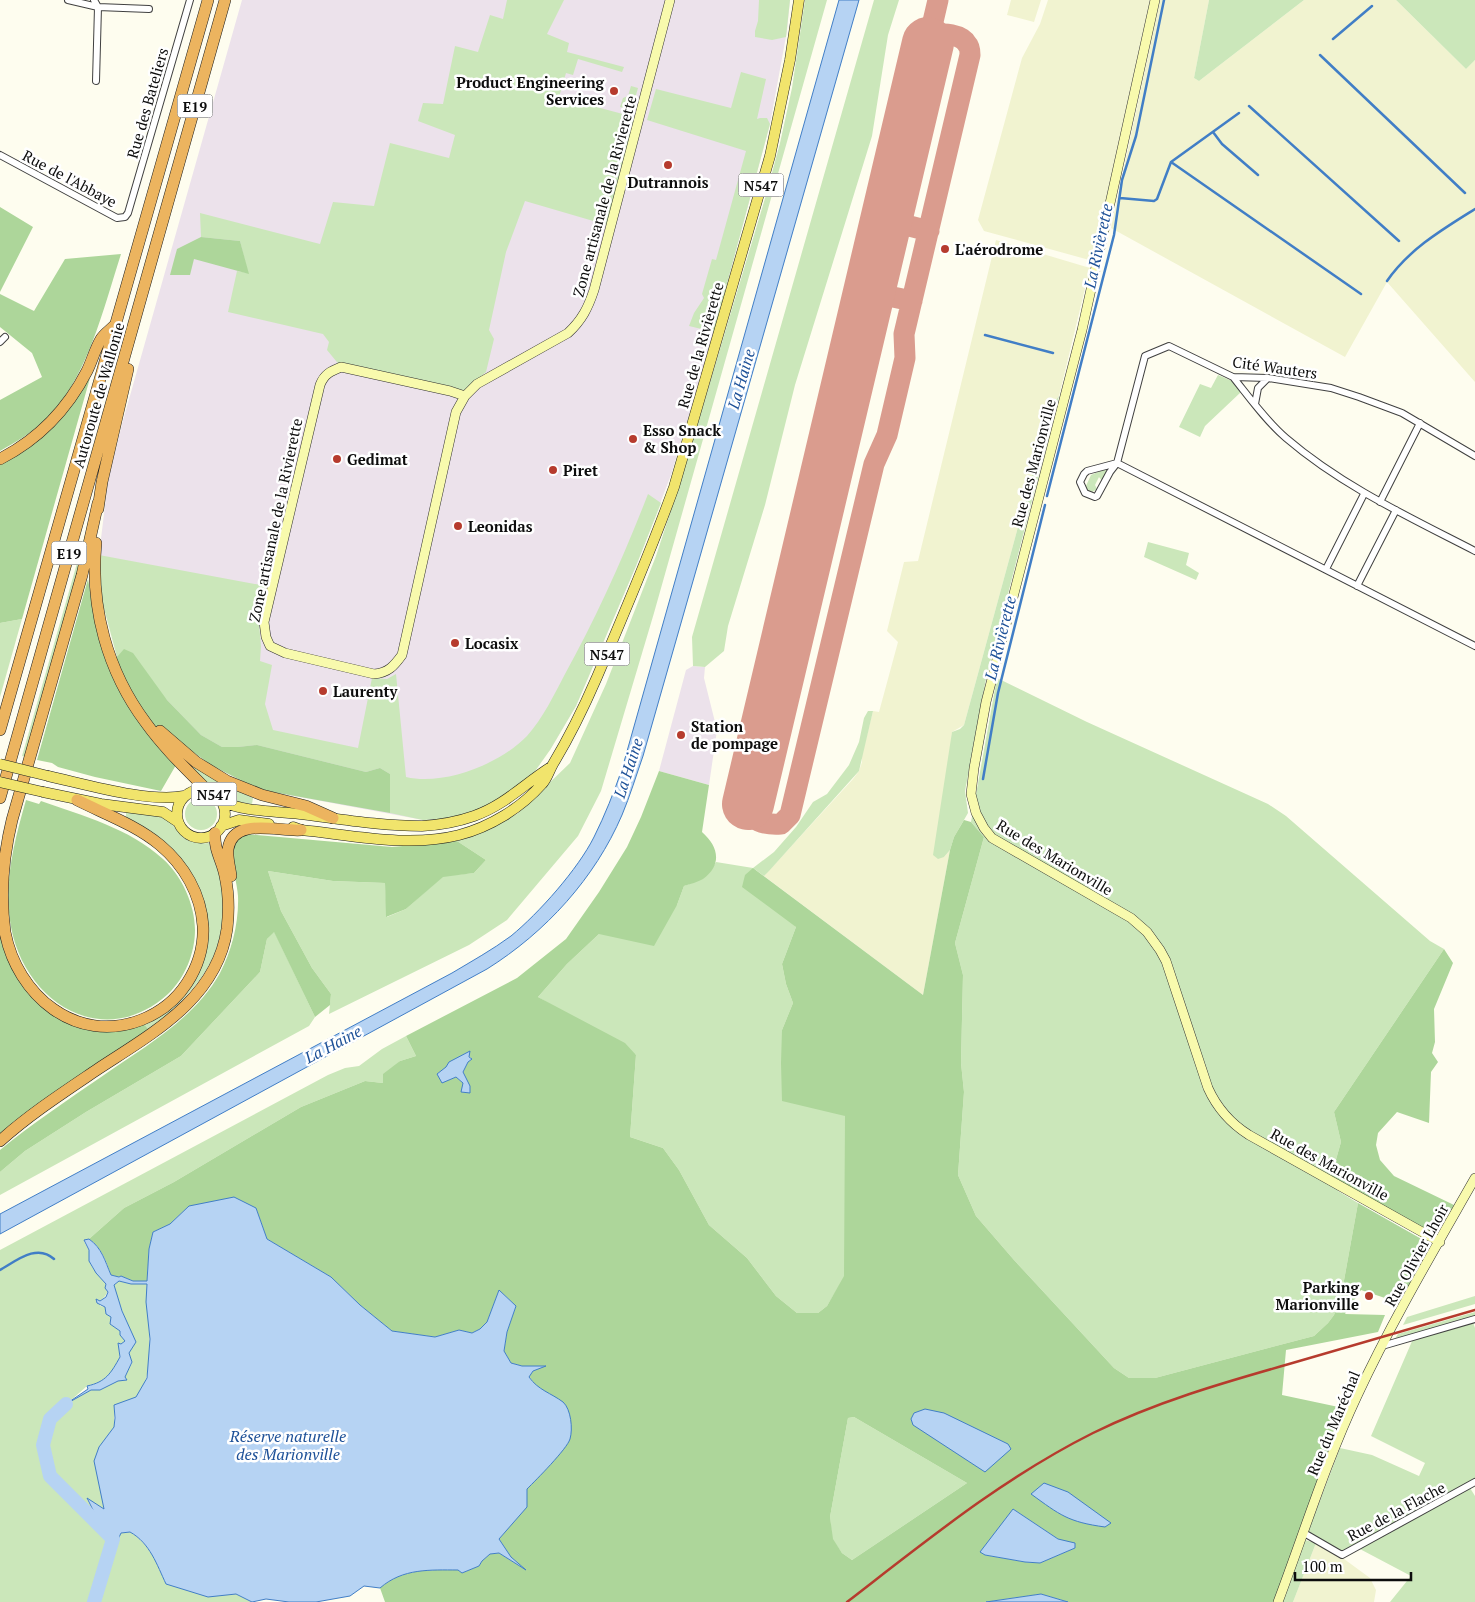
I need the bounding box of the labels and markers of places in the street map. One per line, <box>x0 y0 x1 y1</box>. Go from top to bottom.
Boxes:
place label: Product Engineering Services <box>456 72 605 109</box>
marker: Product Engineering Services <box>608 85 620 97</box>
marker: Dutrannois <box>662 159 674 171</box>
place label: Dutrannois <box>627 172 709 192</box>
place label: L'aérodrome <box>955 239 1043 259</box>
marker: L'aérodrome <box>939 243 951 255</box>
place label: Esso Snack & Shop <box>643 420 721 457</box>
marker: Esso Snack & Shop <box>627 433 639 445</box>
place label: Gedimat <box>347 449 408 469</box>
marker: Gedimat <box>331 453 343 465</box>
place label: Piret <box>563 460 598 480</box>
marker: Piret <box>547 464 559 476</box>
place label: Leonidas <box>468 516 533 536</box>
marker: Leonidas <box>452 520 464 532</box>
place label: Locasix <box>465 633 519 653</box>
marker: Locasix <box>449 637 461 649</box>
place label: Laurenty <box>333 681 399 701</box>
marker: Laurenty <box>317 685 329 697</box>
place label: Station de pompage <box>691 716 778 753</box>
marker: Station de pompage <box>675 729 687 741</box>
place label: Parking Marionville <box>1276 1277 1360 1314</box>
marker: Parking Marionville <box>1363 1290 1375 1302</box>

